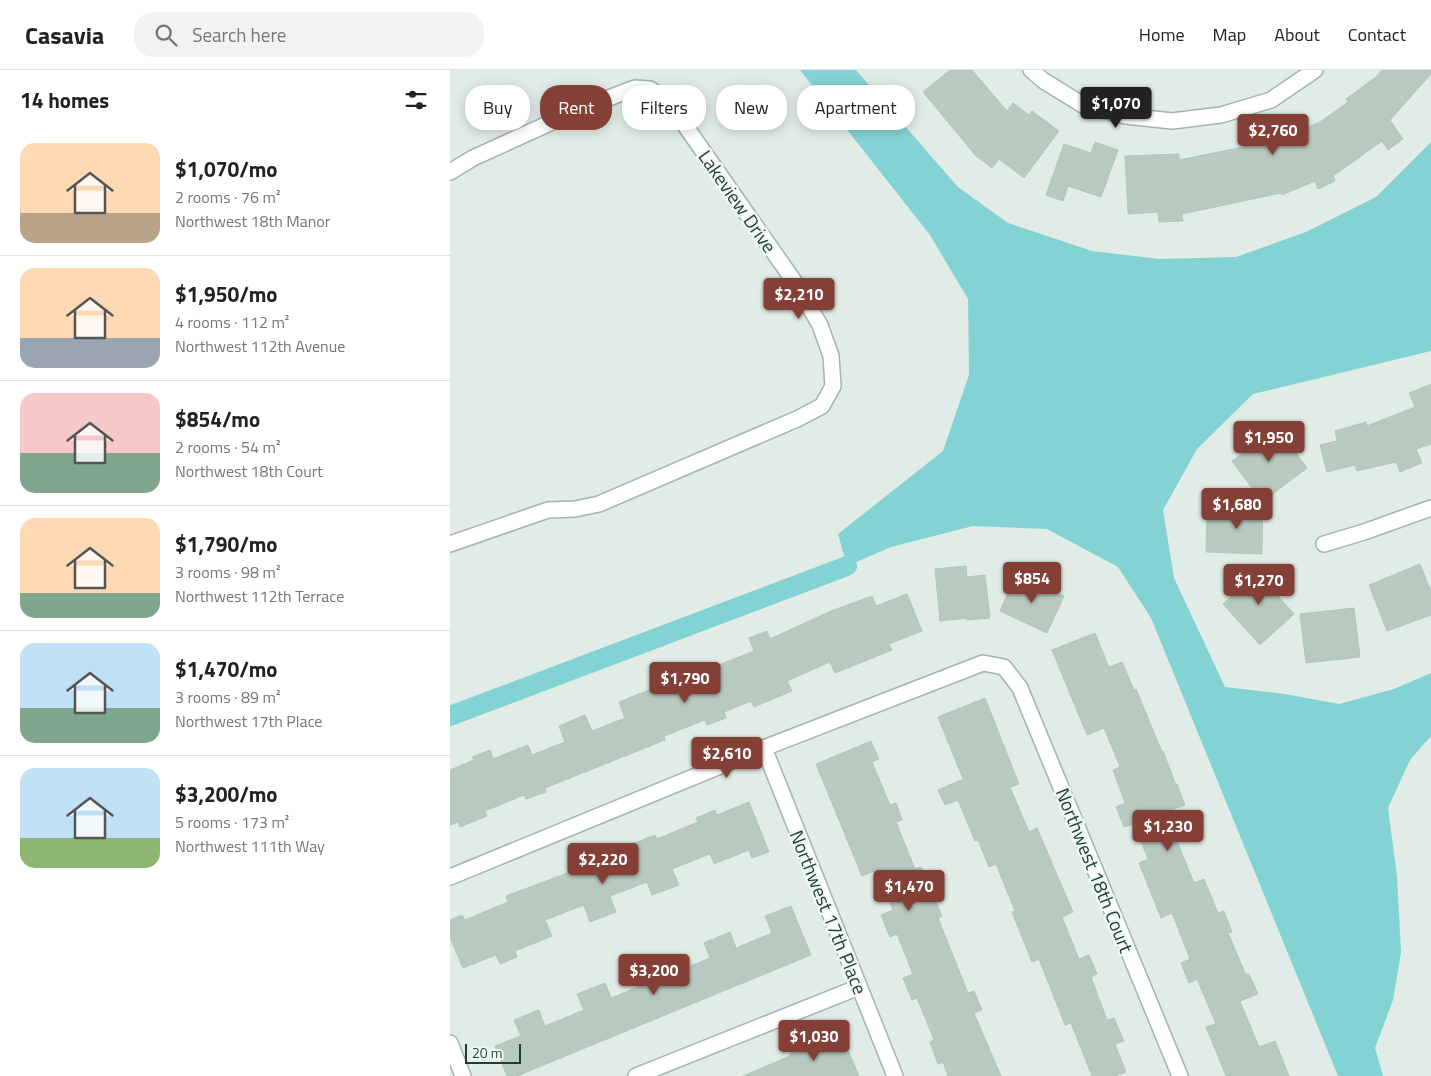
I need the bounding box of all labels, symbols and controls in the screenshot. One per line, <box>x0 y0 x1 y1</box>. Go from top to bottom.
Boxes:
search box <box>134 12 484 57</box>
text: Casavia <box>25 17 104 53</box>
text: Search here <box>192 20 286 49</box>
icon: search <box>152 21 180 49</box>
text: Home <box>1139 21 1185 48</box>
text: Map <box>1213 21 1246 48</box>
text: About <box>1274 21 1320 48</box>
text: Contact <box>1348 21 1406 48</box>
text: 14 homes <box>20 84 109 116</box>
chip: Buy <box>465 85 530 130</box>
chip: Rent <box>540 85 612 130</box>
chip: Filters <box>622 85 706 130</box>
chip: New <box>716 85 787 130</box>
chip: Apartment <box>797 85 915 130</box>
icon: filters <box>402 86 430 114</box>
pin: $1,070 <box>1075 87 1157 129</box>
text: $1,070 <box>1091 91 1141 115</box>
pin: $2,760 <box>1232 114 1314 156</box>
text: $2,760 <box>1248 118 1298 142</box>
street label: Lakeview Drive <box>692 144 784 258</box>
text: $1,070/mo <box>175 153 277 185</box>
icon: home <box>60 163 120 223</box>
text: 2 rooms · 76 m² <box>175 185 280 209</box>
text: Northwest 18th Manor <box>175 209 330 233</box>
text: $1,950/mo <box>175 278 277 310</box>
pin: $2,210 <box>758 278 840 320</box>
text: $2,210 <box>774 282 824 306</box>
icon: home <box>60 288 120 348</box>
text: 4 rooms · 112 m² <box>175 310 289 334</box>
text: Northwest 112th Avenue <box>175 334 345 358</box>
text: $854/mo <box>175 403 260 435</box>
icon: home <box>60 413 120 473</box>
pin: $1,950 <box>1228 420 1310 463</box>
text: $1,950 <box>1244 425 1294 449</box>
text: 2 rooms · 54 m² <box>175 435 280 459</box>
text: Northwest 18th Court <box>175 459 323 483</box>
pin: $1,680 <box>1196 488 1278 530</box>
text: $1,680 <box>1212 492 1262 516</box>
text: $1,790/mo <box>175 528 277 560</box>
icon: home <box>60 538 120 598</box>
text: 3 rooms · 98 m² <box>175 560 280 584</box>
pin: $854 <box>1002 562 1062 604</box>
pin: $1,270 <box>1218 564 1300 606</box>
text: $854 <box>1014 566 1050 590</box>
text: $1,270 <box>1234 568 1284 592</box>
text: Northwest 112th Terrace <box>175 584 344 608</box>
text: $1,470/mo <box>175 653 277 685</box>
pin: $1,790 <box>644 662 726 704</box>
icon: home <box>60 663 120 723</box>
text: $1,790 <box>660 666 710 690</box>
text: 3 rooms · 89 m² <box>175 685 280 709</box>
text: Northwest 17th Place <box>175 709 322 733</box>
pin: $2,610 <box>686 736 768 779</box>
text: $2,610 <box>702 741 752 765</box>
text: $3,200/mo <box>175 778 277 810</box>
street label: Northwest 18th Court <box>1049 783 1141 957</box>
icon: home <box>60 788 120 848</box>
text: 5 rooms · 173 m² <box>175 810 289 834</box>
pin: $1,230 <box>1127 810 1209 852</box>
text: $1,230 <box>1143 814 1193 838</box>
street label: Northwest 17th Place <box>783 825 875 999</box>
text: Northwest 111th Way <box>175 834 325 858</box>
pin: $2,220 <box>562 842 644 885</box>
text: $2,220 <box>578 847 628 871</box>
pin: $1,470 <box>868 870 950 912</box>
text: $1,470 <box>884 874 934 898</box>
pin: $3,200 <box>613 954 695 996</box>
text: $3,200 <box>629 958 679 982</box>
pin: $1,030 <box>773 1020 855 1062</box>
text: $1,030 <box>789 1024 839 1048</box>
scale bar <box>465 1041 521 1064</box>
text: 20 m <box>472 1042 502 1063</box>

